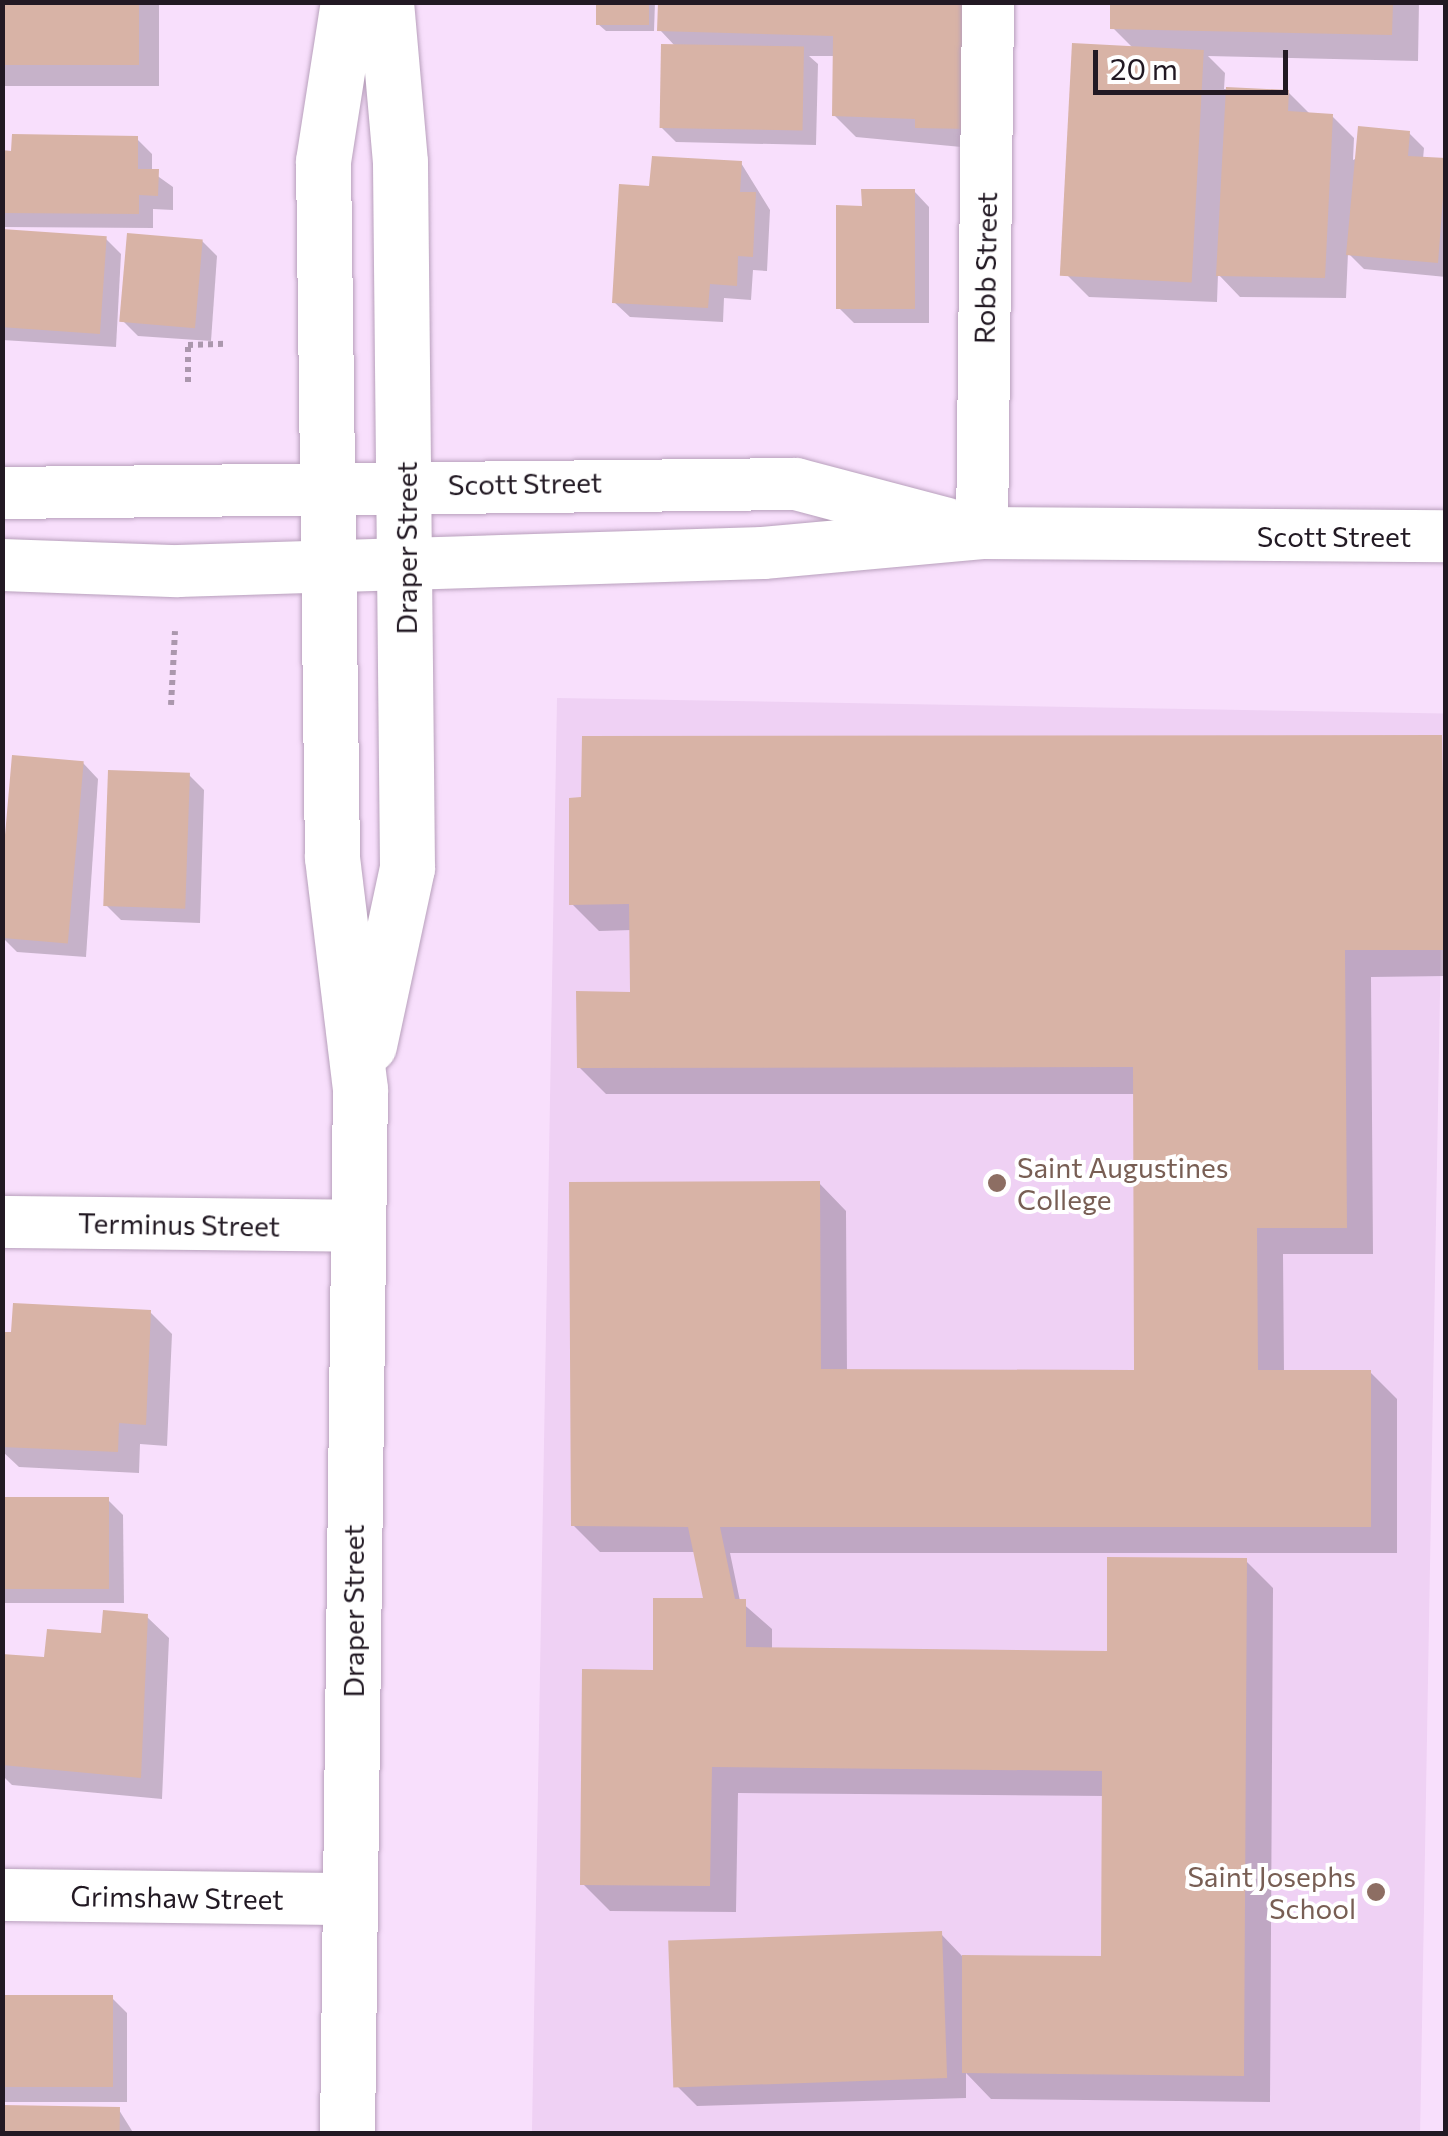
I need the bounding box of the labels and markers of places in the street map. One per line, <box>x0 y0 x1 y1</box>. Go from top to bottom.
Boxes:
place label: Saint Augustines College <box>1017 1150 1229 1216</box>
marker: Saint Augustines College <box>986 1172 1008 1194</box>
place label: Saint Josephs School <box>1187 1859 1356 1925</box>
marker: Saint Josephs School <box>1365 1881 1387 1903</box>

